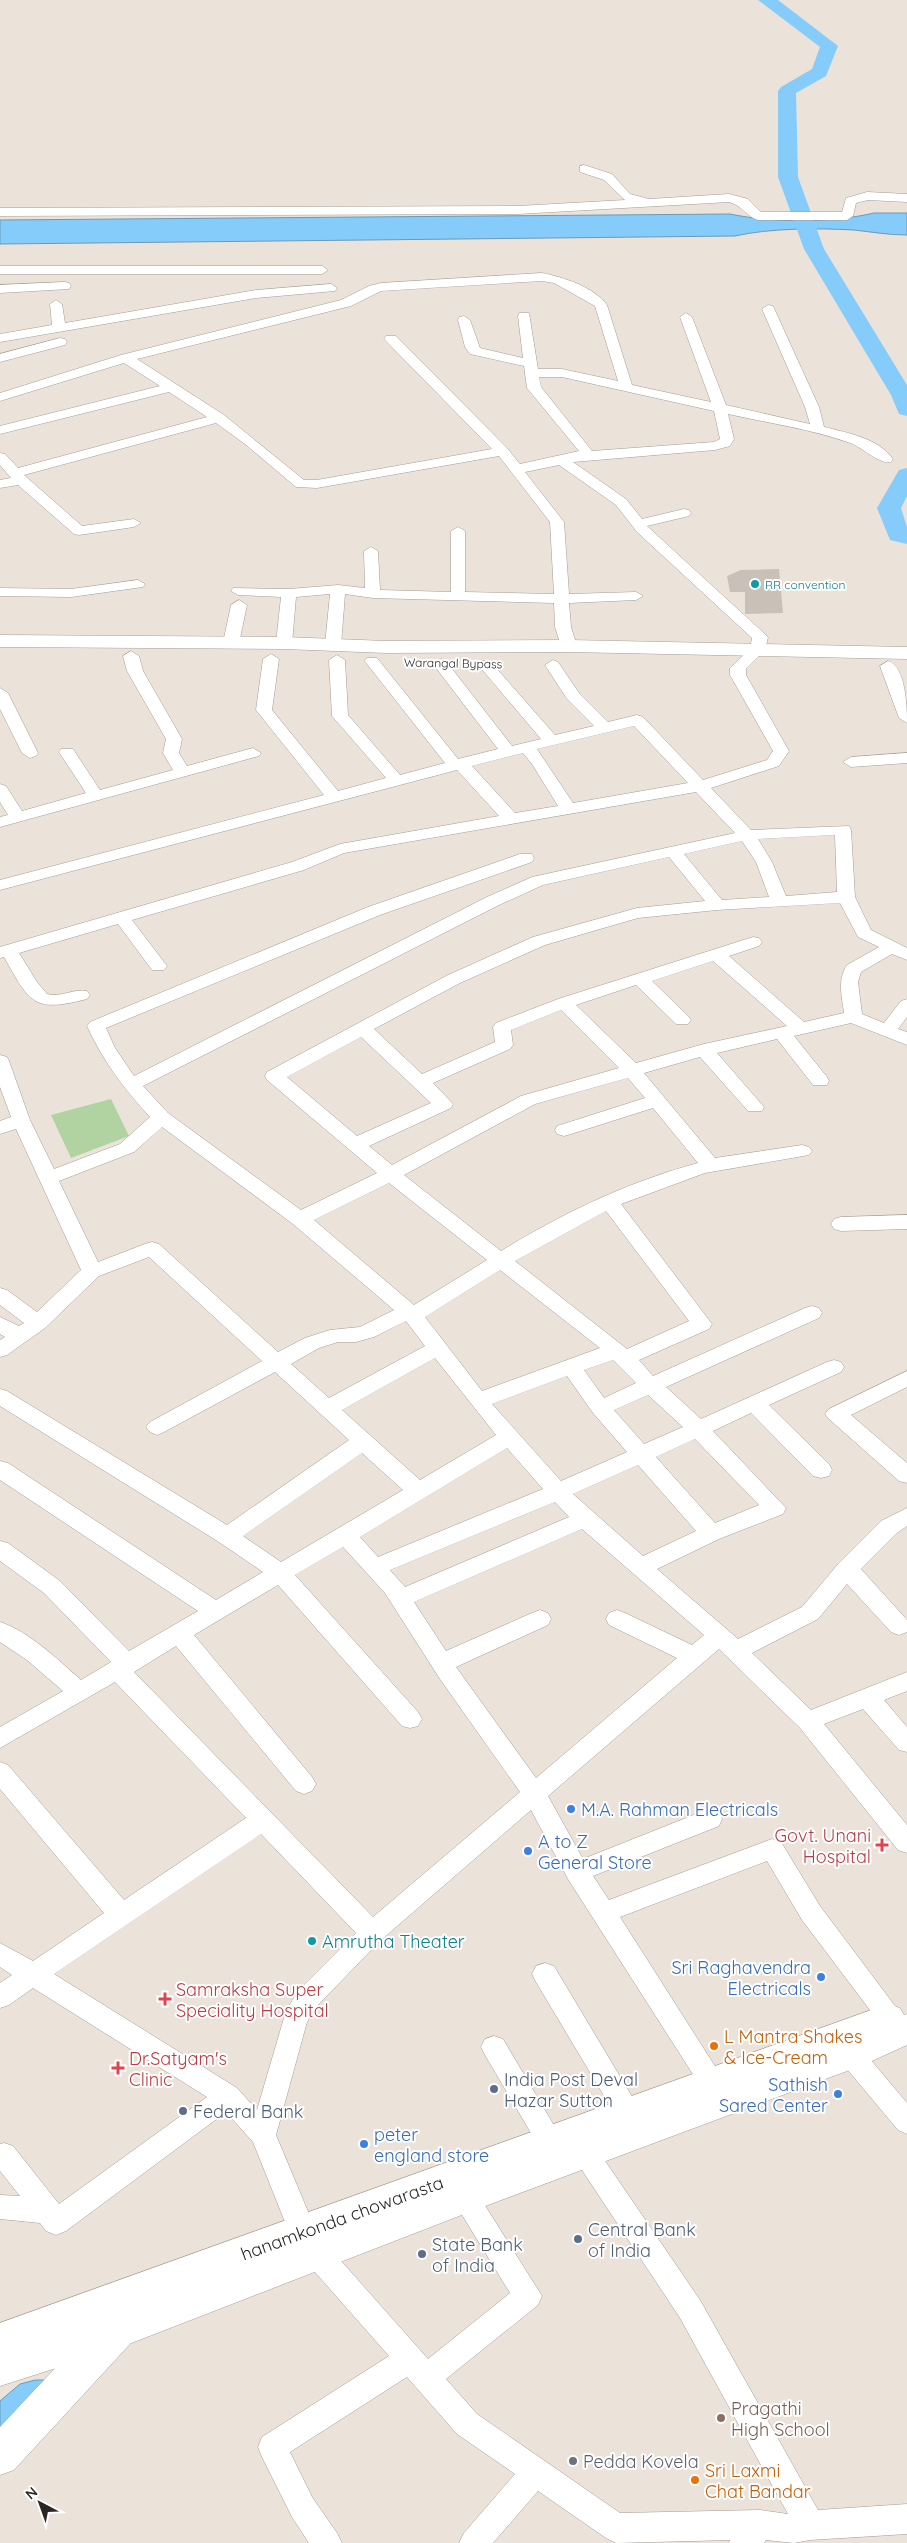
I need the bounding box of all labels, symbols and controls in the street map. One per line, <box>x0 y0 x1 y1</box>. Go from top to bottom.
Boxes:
place label: RR convention <box>765 577 846 592</box>
marker: RR convention <box>749 578 761 590</box>
street label: Warangal Bypass <box>404 655 503 671</box>
place label: M.A. Rahman Electricals <box>581 1798 778 1821</box>
marker: M.A. Rahman Electricals <box>565 1803 577 1815</box>
place label: Govt. Unani Hospital <box>775 1824 871 1868</box>
place label: A to Z General Store <box>538 1830 652 1874</box>
marker: Govt. Unani Hospital <box>875 1838 889 1852</box>
marker: A to Z General Store <box>522 1845 534 1857</box>
place label: Amrutha Theater <box>322 1930 465 1953</box>
marker: Amrutha Theater <box>306 1935 318 1947</box>
place label: Sri Raghavendra Electricals <box>671 1956 811 2000</box>
marker: Sri Raghavendra Electricals <box>815 1971 827 1983</box>
place label: Samraksha Super Speciality Hospital <box>176 1978 329 2022</box>
marker: Samraksha Super Speciality Hospital <box>158 1992 172 2006</box>
place label: L Mantra Shakes & Ice-Cream <box>724 2025 862 2069</box>
marker: L Mantra Shakes & Ice-Cream <box>708 2040 720 2052</box>
place label: Dr.Satyam's Clinic <box>129 2047 227 2091</box>
marker: Dr.Satyam's Clinic <box>111 2061 125 2075</box>
place label: India Post Deval Hazar Sutton <box>504 2068 638 2112</box>
place label: Sathish Sared Center <box>719 2073 828 2117</box>
marker: India Post Deval Hazar Sutton <box>488 2083 500 2095</box>
marker: Sathish Sared Center <box>832 2088 844 2100</box>
place label: Federal Bank <box>193 2100 304 2123</box>
marker: Federal Bank <box>177 2105 189 2117</box>
place label: peter england store <box>374 2123 489 2167</box>
marker: peter england store <box>358 2138 370 2150</box>
street label: hanamkonda chowarasta <box>237 2171 447 2265</box>
place label: Central Bank of India <box>588 2218 696 2262</box>
place label: State Bank of India <box>432 2233 523 2277</box>
marker: Central Bank of India <box>572 2233 584 2245</box>
marker: State Bank of India <box>416 2248 428 2260</box>
place label: Pragathi High School <box>731 2397 830 2441</box>
marker: Pragathi High School <box>715 2412 727 2424</box>
place label: Pedda Kovela <box>583 2450 699 2473</box>
marker: Pedda Kovela <box>567 2455 579 2467</box>
place label: Sri Laxmi Chat Bandar <box>705 2459 811 2503</box>
marker: Sri Laxmi Chat Bandar <box>689 2474 701 2486</box>
north arrow <box>15 2478 65 2528</box>
text: N <box>22 2483 41 2503</box>

